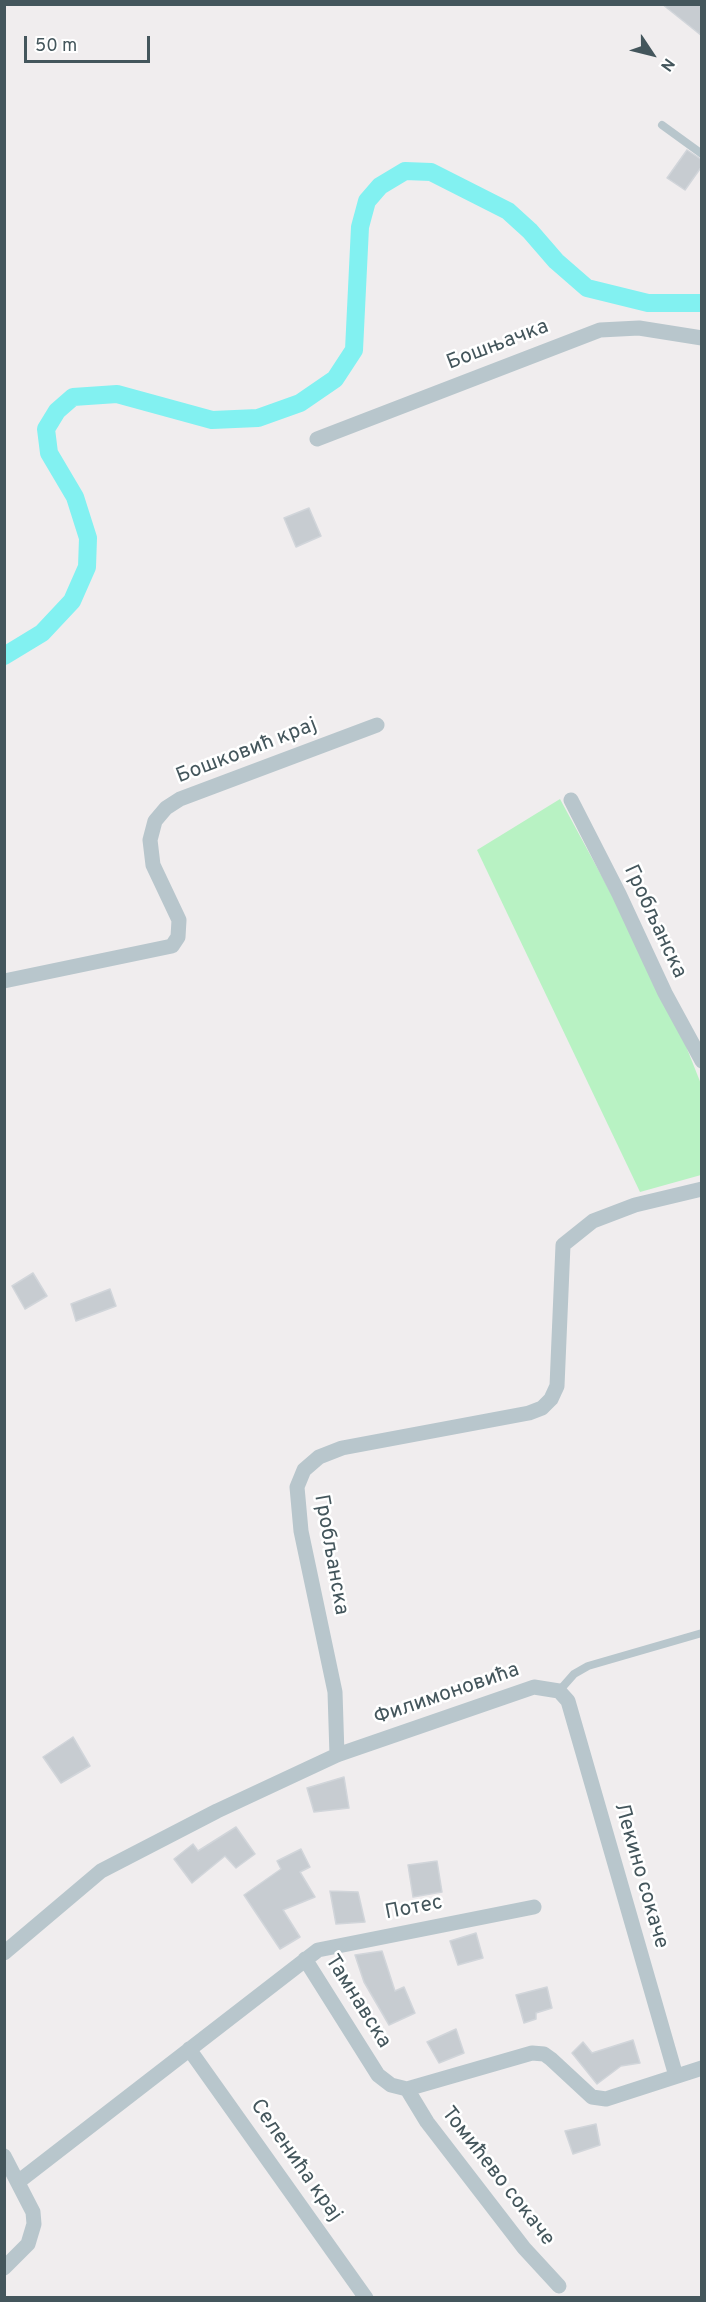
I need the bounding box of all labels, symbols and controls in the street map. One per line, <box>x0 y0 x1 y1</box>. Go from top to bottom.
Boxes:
scale bar <box>27 24 153 62</box>
north arrow <box>622 24 682 84</box>
text: 50 m <box>35 35 77 58</box>
text: N <box>655 54 678 75</box>
street label: Бошњачка <box>444 315 552 377</box>
street label: Бошковић крај <box>173 714 321 790</box>
street label: Гробљанска <box>617 861 691 983</box>
street label: Гробљанска <box>307 1493 353 1617</box>
street label: Филимоновића <box>371 1658 523 1732</box>
street label: Лекино сокаче <box>607 1800 673 1952</box>
street label: Потес <box>383 1891 445 1927</box>
street label: Тамнавска <box>318 1951 396 2053</box>
street label: Селенића крај <box>243 2095 347 2227</box>
street label: Томићево сокаче <box>435 2102 559 2252</box>

